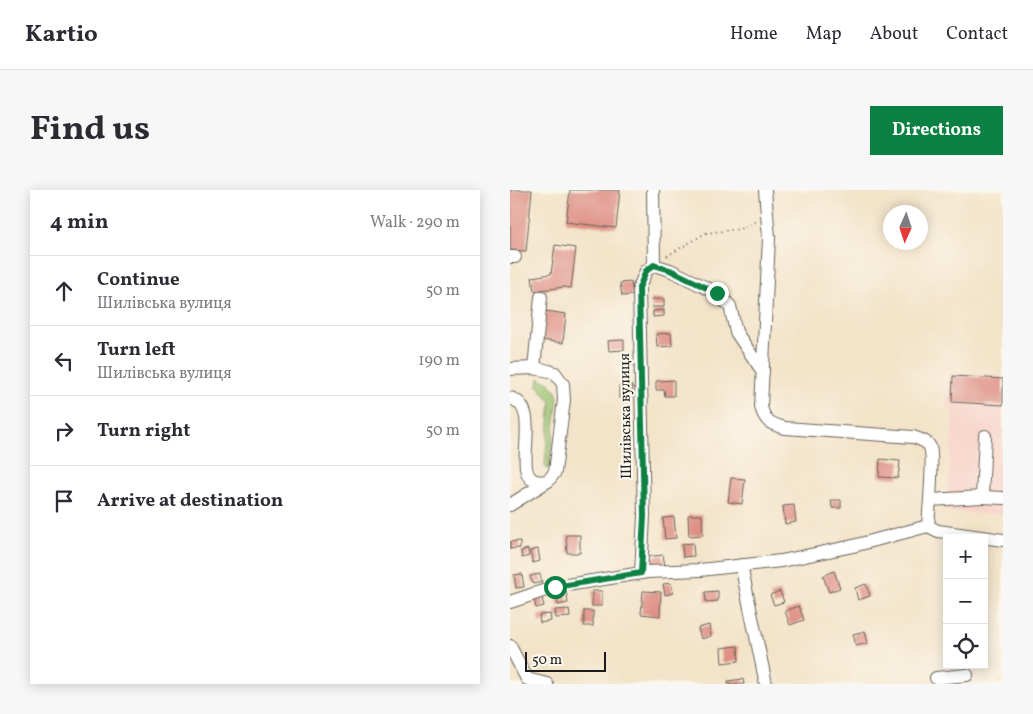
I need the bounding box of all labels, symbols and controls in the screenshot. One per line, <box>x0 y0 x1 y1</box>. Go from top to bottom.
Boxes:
text: Kartio <box>25 18 98 52</box>
text: Home <box>730 22 778 47</box>
text: Map <box>806 22 842 47</box>
text: About <box>870 22 918 47</box>
text: Contact <box>946 22 1008 47</box>
text: Find us <box>30 106 150 154</box>
button: Directions <box>870 106 1003 155</box>
north arrow <box>883 205 928 250</box>
text: 4 min <box>50 208 109 237</box>
text: Walk · 290 m <box>370 212 460 234</box>
text: Continue <box>97 267 180 293</box>
icon: ahead <box>50 277 78 305</box>
text: 50 m <box>426 280 460 302</box>
route end <box>706 282 729 305</box>
text: Шилівська вулиця <box>97 293 232 315</box>
text: Turn left <box>97 337 176 363</box>
icon: left <box>50 347 78 375</box>
text: 190 m <box>418 350 460 372</box>
street label: Шилівська вулиця <box>615 353 638 479</box>
text: Шилівська вулиця <box>97 363 232 385</box>
icon: right <box>50 417 78 445</box>
text: Turn right <box>97 418 190 444</box>
text: 50 m <box>426 420 460 442</box>
icon: arrive <box>50 487 78 515</box>
text: Arrive at destination <box>97 488 283 514</box>
map controls <box>943 534 988 669</box>
button: + <box>943 534 988 579</box>
route start <box>544 576 567 599</box>
button: − <box>943 579 988 624</box>
button: locate <box>943 624 988 669</box>
scale bar <box>525 649 606 672</box>
text: 50 m <box>532 651 562 670</box>

